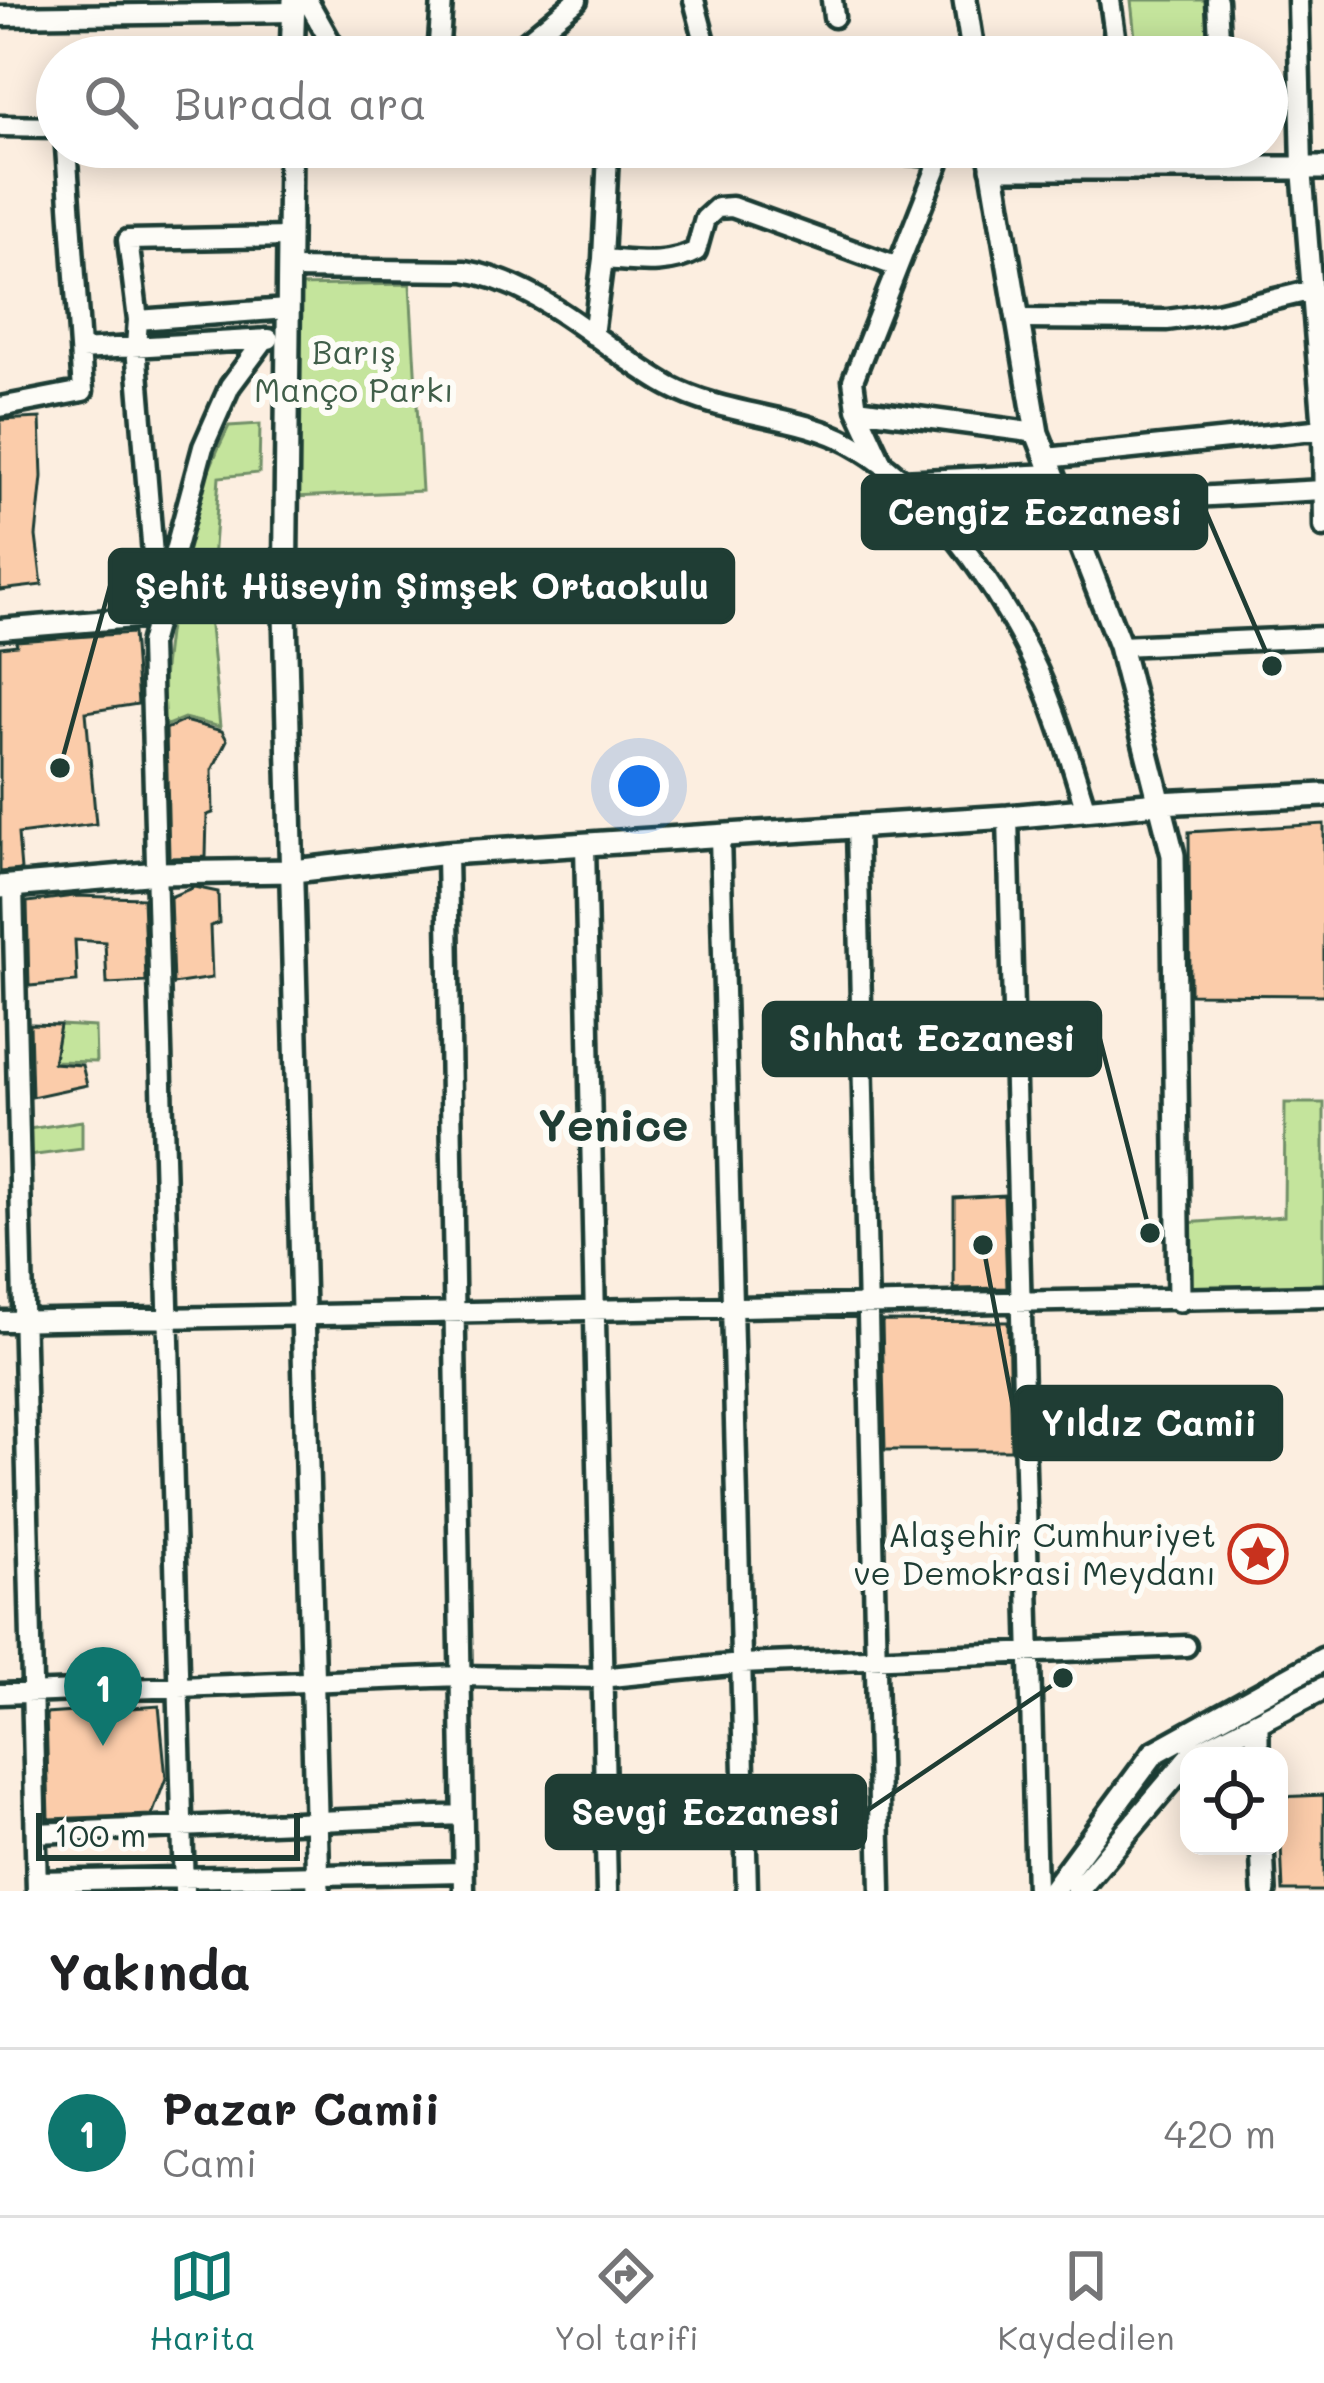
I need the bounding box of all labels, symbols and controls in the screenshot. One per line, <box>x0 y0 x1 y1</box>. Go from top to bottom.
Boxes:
search box <box>36 36 1288 168</box>
icon: search <box>78 69 144 135</box>
text: Burada ara <box>174 73 427 131</box>
park label: Barış Manço Parkı <box>254 329 454 410</box>
callout: Cengiz Eczanesi <box>863 476 1206 548</box>
text: Cengiz Eczanesi <box>887 487 1183 534</box>
callout: Şehit Hüseyin Şimşek Ortaokulu <box>110 550 733 622</box>
text: Şehit Hüseyin Şimşek Ortaokulu <box>135 561 709 610</box>
your location <box>609 756 669 816</box>
callout: Sıhhat Eczanesi <box>764 1003 1100 1075</box>
text: Sıhhat Eczanesi <box>788 1013 1076 1060</box>
district label: Yenice <box>537 1094 689 1152</box>
callout: Yıldız Camii <box>1016 1387 1281 1459</box>
text: Yıldız Camii <box>1041 1398 1257 1445</box>
place label: Alaşehir Cumhuriyet ve Demokrasi Meydanı <box>853 1512 1216 1594</box>
place icon: Alaşehir Cumhuriyet ve Demokrasi Meydanı <box>1227 1523 1289 1585</box>
pin: 1 <box>64 1647 142 1746</box>
map controls <box>1180 1747 1288 1855</box>
button: locate <box>1180 1747 1288 1855</box>
callout: Sevgi Eczanesi <box>547 1776 865 1848</box>
text: Sevgi Eczanesi <box>571 1787 841 1834</box>
scale bar <box>36 1807 300 1860</box>
text: 100 m <box>54 1812 146 1855</box>
text: Yakında <box>48 1936 251 2003</box>
text: Pazar Camii <box>162 2078 440 2136</box>
text: 1 <box>78 2107 96 2158</box>
text: 420 m <box>1164 2107 1276 2158</box>
text: Cami <box>162 2136 257 2187</box>
tab: Harita <box>149 2243 255 2358</box>
tab: Yol tarifi <box>554 2243 699 2358</box>
tab: Kaydedilen <box>997 2243 1175 2358</box>

